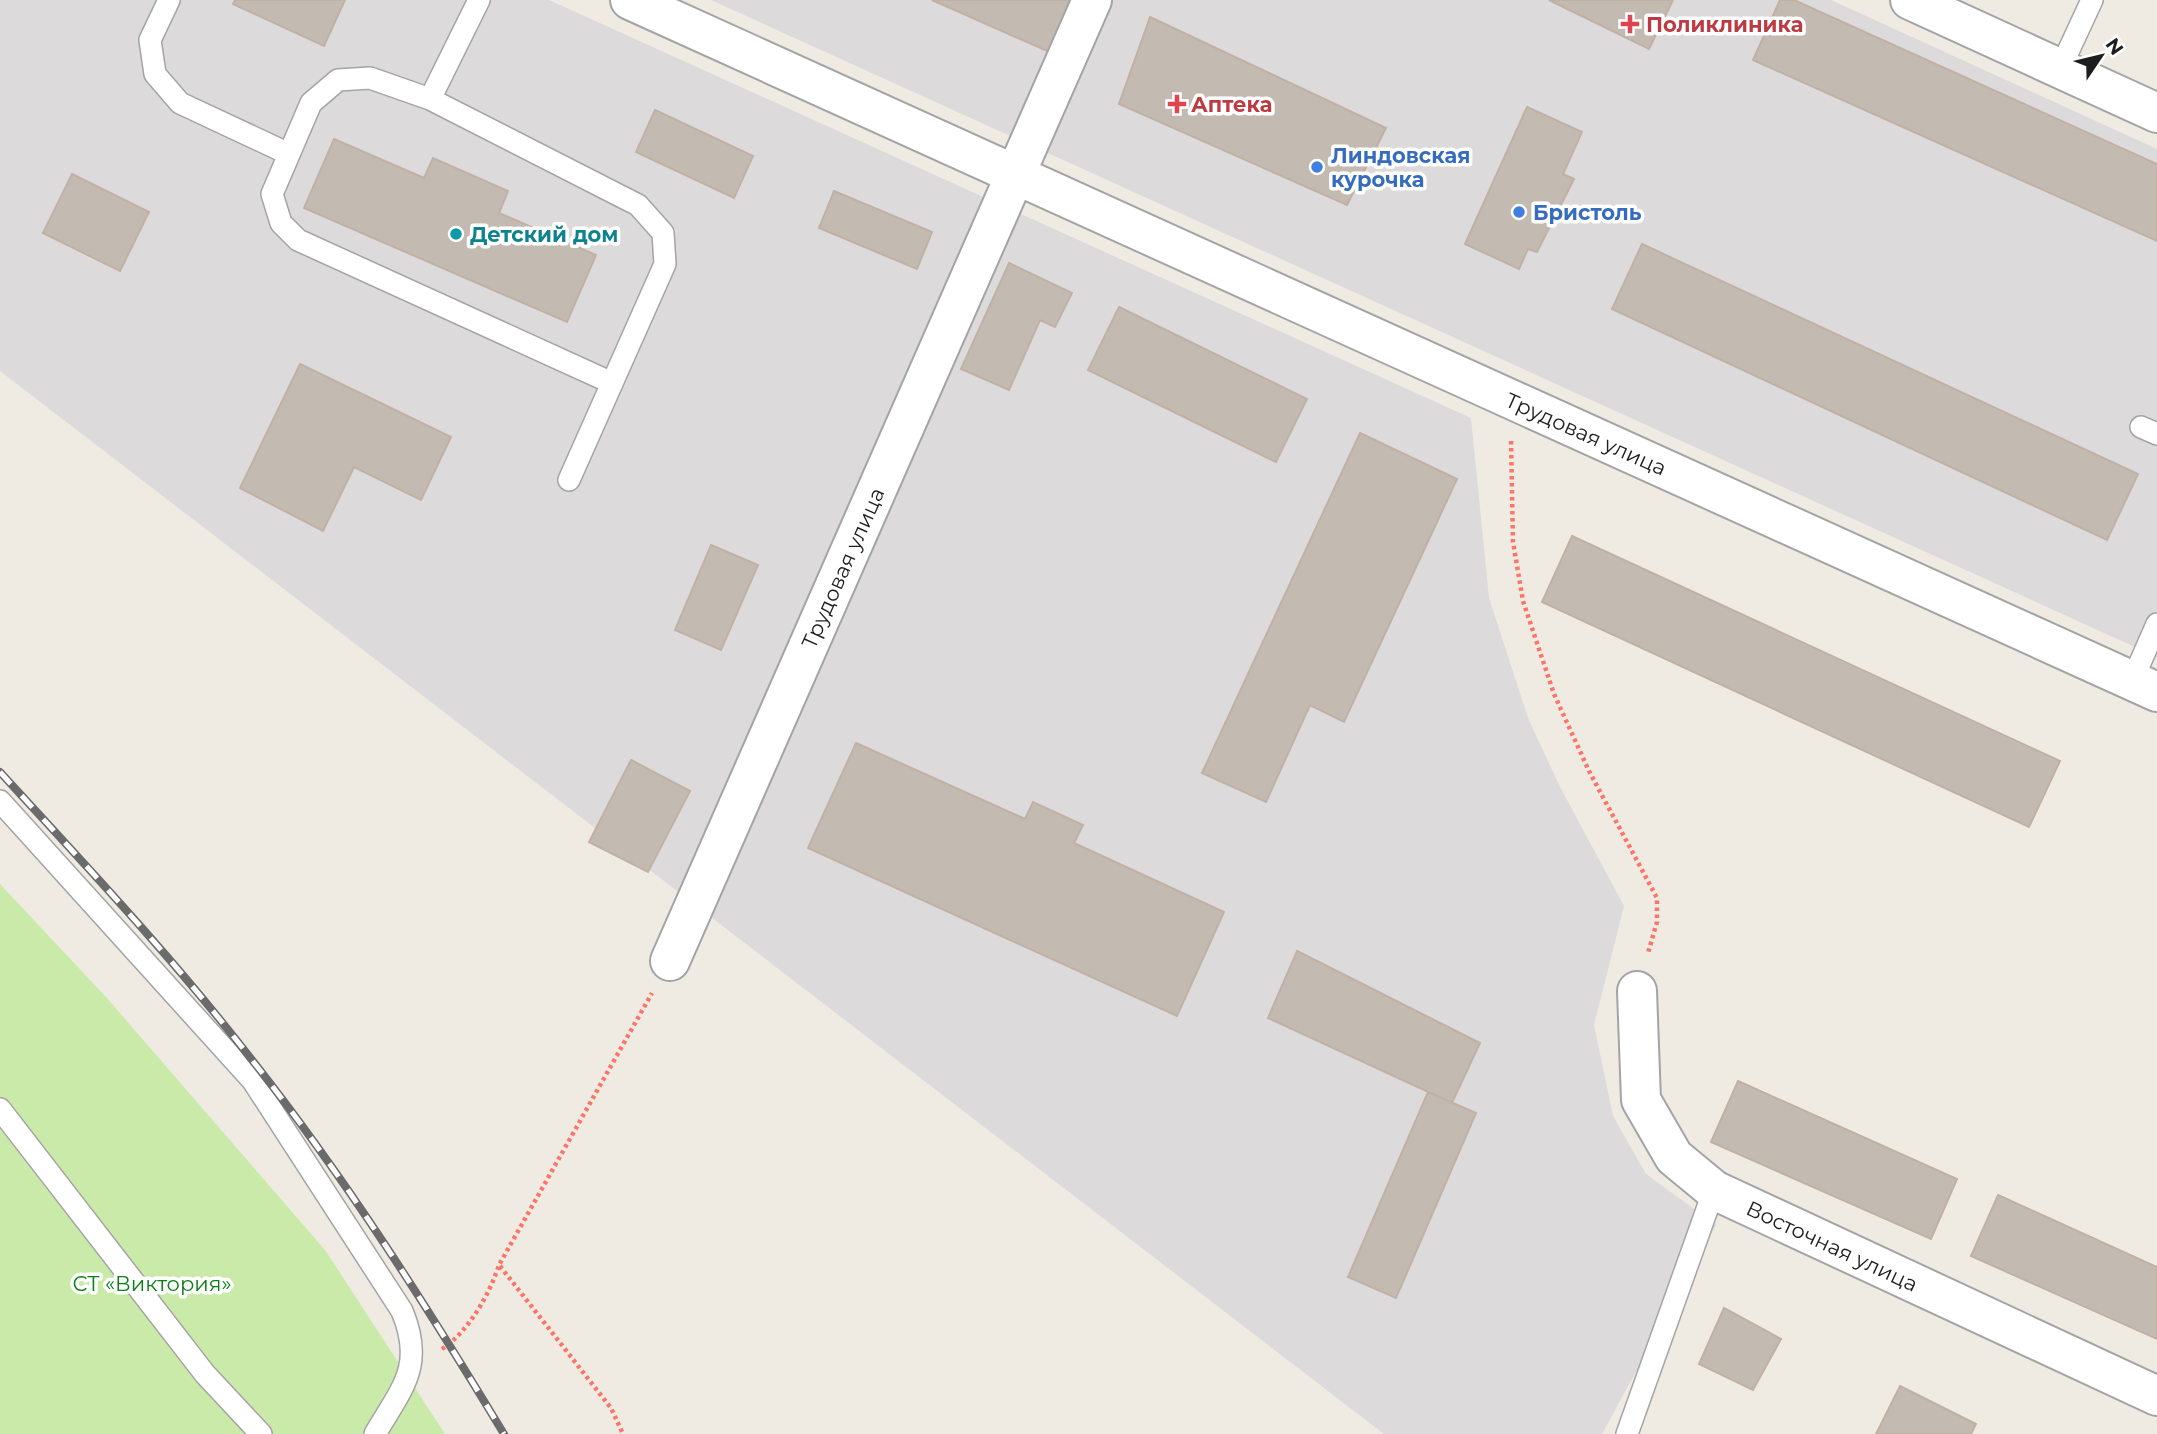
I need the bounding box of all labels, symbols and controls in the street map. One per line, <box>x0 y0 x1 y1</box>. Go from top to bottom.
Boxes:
place label: Поликлиника <box>1646 12 1803 37</box>
marker: Поликлиника <box>1620 14 1640 34</box>
north arrow <box>2066 21 2136 91</box>
text: N <box>2101 34 2128 59</box>
place label: Аптека <box>1191 92 1272 117</box>
marker: Аптека <box>1169 96 1185 112</box>
place label: Линдовская курочка <box>1331 143 1470 192</box>
marker: Линдовская курочка <box>1309 159 1325 175</box>
place label: Бристоль <box>1533 200 1642 225</box>
marker: Бристоль <box>1511 204 1527 220</box>
place label: Детский дом <box>470 222 618 247</box>
marker: Детский дом <box>448 226 464 242</box>
street label: Трудовая улица <box>1502 387 1670 481</box>
street label: Трудовая улица <box>796 484 890 652</box>
street label: Восточная улица <box>1742 1195 1922 1297</box>
park label: СТ «Виктория» <box>72 1271 232 1296</box>

